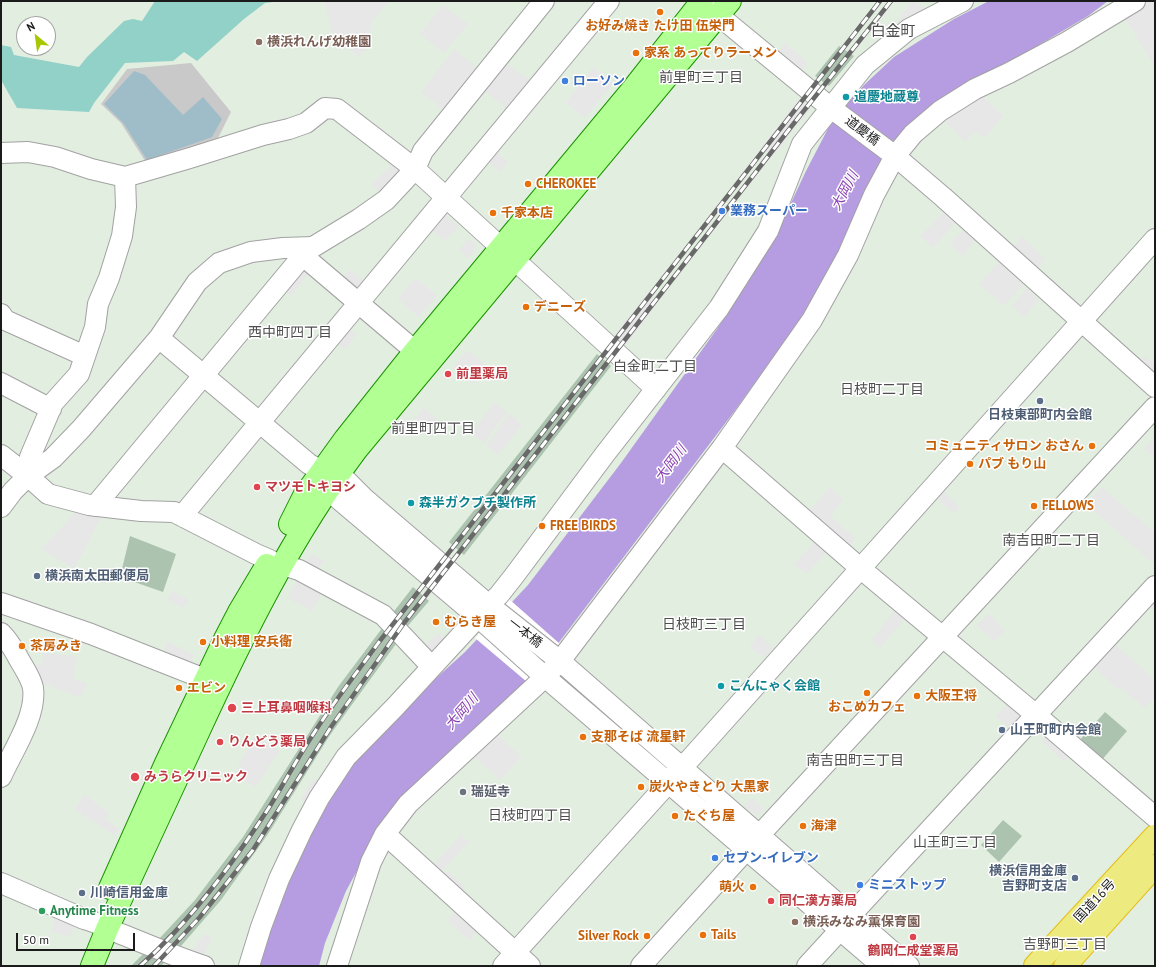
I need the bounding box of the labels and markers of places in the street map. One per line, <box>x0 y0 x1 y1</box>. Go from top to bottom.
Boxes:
marker: お好み焼き たけ田 伍栄門 <box>655 7 665 17</box>
place label: お好み焼き たけ田 伍栄門 <box>585 18 735 34</box>
place label: 横浜れんげ幼稚園 <box>267 34 371 50</box>
marker: 横浜れんげ幼稚園 <box>254 37 264 47</box>
place label: 家系 あってりラーメン <box>644 45 777 61</box>
marker: 家系 あってりラーメン <box>631 48 641 58</box>
place label: ローソン <box>573 73 625 89</box>
marker: ローソン <box>560 76 570 86</box>
place label: 道慶地蔵尊 <box>854 89 919 105</box>
marker: 道慶地蔵尊 <box>841 92 851 102</box>
place label: CHEROKEE <box>536 176 596 192</box>
marker: CHEROKEE <box>523 179 533 189</box>
place label: 業務スーパー <box>730 203 808 219</box>
place label: 千家本店 <box>501 205 553 221</box>
marker: 業務スーパー <box>717 206 727 216</box>
marker: 千家本店 <box>488 208 498 218</box>
place label: デニーズ <box>534 299 586 315</box>
marker: デニーズ <box>521 302 531 312</box>
place label: 前里薬局 <box>456 366 508 382</box>
marker: 前里薬局 <box>443 369 453 379</box>
marker: 日枝東部町内会館 <box>1035 396 1045 406</box>
place label: 日枝東部町内会館 <box>988 407 1092 423</box>
place label: コミュニティサロン おさん <box>925 438 1084 454</box>
marker: コミュニティサロン おさん <box>1087 441 1097 451</box>
place label: パブ もり山 <box>978 456 1046 472</box>
marker: パブ もり山 <box>965 459 975 469</box>
place label: マツモトキヨシ <box>265 479 356 495</box>
marker: マツモトキヨシ <box>252 482 262 492</box>
place label: 森半ガクブチ製作所 <box>419 495 536 511</box>
marker: 森半ガクブチ製作所 <box>406 498 416 508</box>
place label: FELLOWS <box>1042 498 1094 514</box>
marker: FELLOWS <box>1029 501 1039 511</box>
place label: FREE BIRDS <box>550 518 616 534</box>
marker: FREE BIRDS <box>537 521 547 531</box>
place label: 横浜南太田郵便局 <box>45 568 149 584</box>
marker: 横浜南太田郵便局 <box>32 571 42 581</box>
place label: むらき屋 <box>444 614 496 630</box>
marker: むらき屋 <box>431 617 441 627</box>
place label: 小料理 安兵衛 <box>211 634 292 650</box>
marker: 小料理 安兵衛 <box>198 637 208 647</box>
place label: 茶房みき <box>30 638 82 654</box>
marker: 茶房みき <box>17 641 27 651</box>
place label: こんにゃく会館 <box>729 678 820 694</box>
place label: エビン <box>187 680 226 696</box>
marker: こんにゃく会館 <box>716 681 726 691</box>
marker: エビン <box>174 683 184 693</box>
marker: おこめカフェ <box>862 688 872 698</box>
place label: 大阪王将 <box>925 688 977 704</box>
marker: 大阪王将 <box>912 691 922 701</box>
place label: おこめカフェ <box>828 699 906 715</box>
place label: 三上耳鼻咽喉科 <box>241 700 332 716</box>
marker: 三上耳鼻咽喉科 <box>226 702 238 714</box>
place label: 山王町町内会館 <box>1010 722 1101 738</box>
marker: 山王町町内会館 <box>997 725 1007 735</box>
place label: 支那そば 流星軒 <box>591 729 685 745</box>
marker: 支那そば 流星軒 <box>578 732 588 742</box>
place label: りんどう薬局 <box>228 734 306 750</box>
marker: りんどう薬局 <box>215 737 225 747</box>
place label: みうらクリニック <box>144 769 248 785</box>
marker: みうらクリニック <box>129 771 141 783</box>
place label: 炭火やきとり 大黒家 <box>649 779 769 795</box>
marker: 炭火やきとり 大黒家 <box>636 782 646 792</box>
place label: 瑞延寺 <box>471 784 510 800</box>
marker: 瑞延寺 <box>458 787 468 797</box>
place label: たぐち屋 <box>683 808 735 824</box>
marker: たぐち屋 <box>670 811 680 821</box>
place label: 海津 <box>811 818 837 834</box>
marker: 海津 <box>798 821 808 831</box>
place label: セブン-イレブン <box>723 850 819 866</box>
marker: セブン-イレブン <box>710 853 720 863</box>
place label: 横浜信用金庫 吉野町支店 <box>989 863 1067 894</box>
marker: 横浜信用金庫 吉野町支店 <box>1070 873 1080 883</box>
place label: ミニストップ <box>868 877 946 893</box>
place label: 萌火 <box>719 879 745 895</box>
marker: ミニストップ <box>855 880 865 890</box>
marker: 萌火 <box>748 882 758 892</box>
place label: 川崎信用金庫 <box>90 885 168 901</box>
marker: 川崎信用金庫 <box>77 888 87 898</box>
place label: 同仁漢方薬局 <box>779 893 857 909</box>
marker: 同仁漢方薬局 <box>766 896 776 906</box>
place label: Anytime Fitness <box>50 903 139 919</box>
marker: Anytime Fitness <box>37 906 47 916</box>
place label: 横浜みなみ薫保育園 <box>803 914 920 930</box>
marker: 横浜みなみ薫保育園 <box>790 917 800 927</box>
place label: Tails <box>711 927 736 943</box>
place label: Silver Rock <box>578 928 639 944</box>
marker: Tails <box>698 930 708 940</box>
marker: Silver Rock <box>642 931 652 941</box>
marker: 鶴岡仁成堂薬局 <box>908 932 918 942</box>
place label: 鶴岡仁成堂薬局 <box>868 943 958 959</box>

